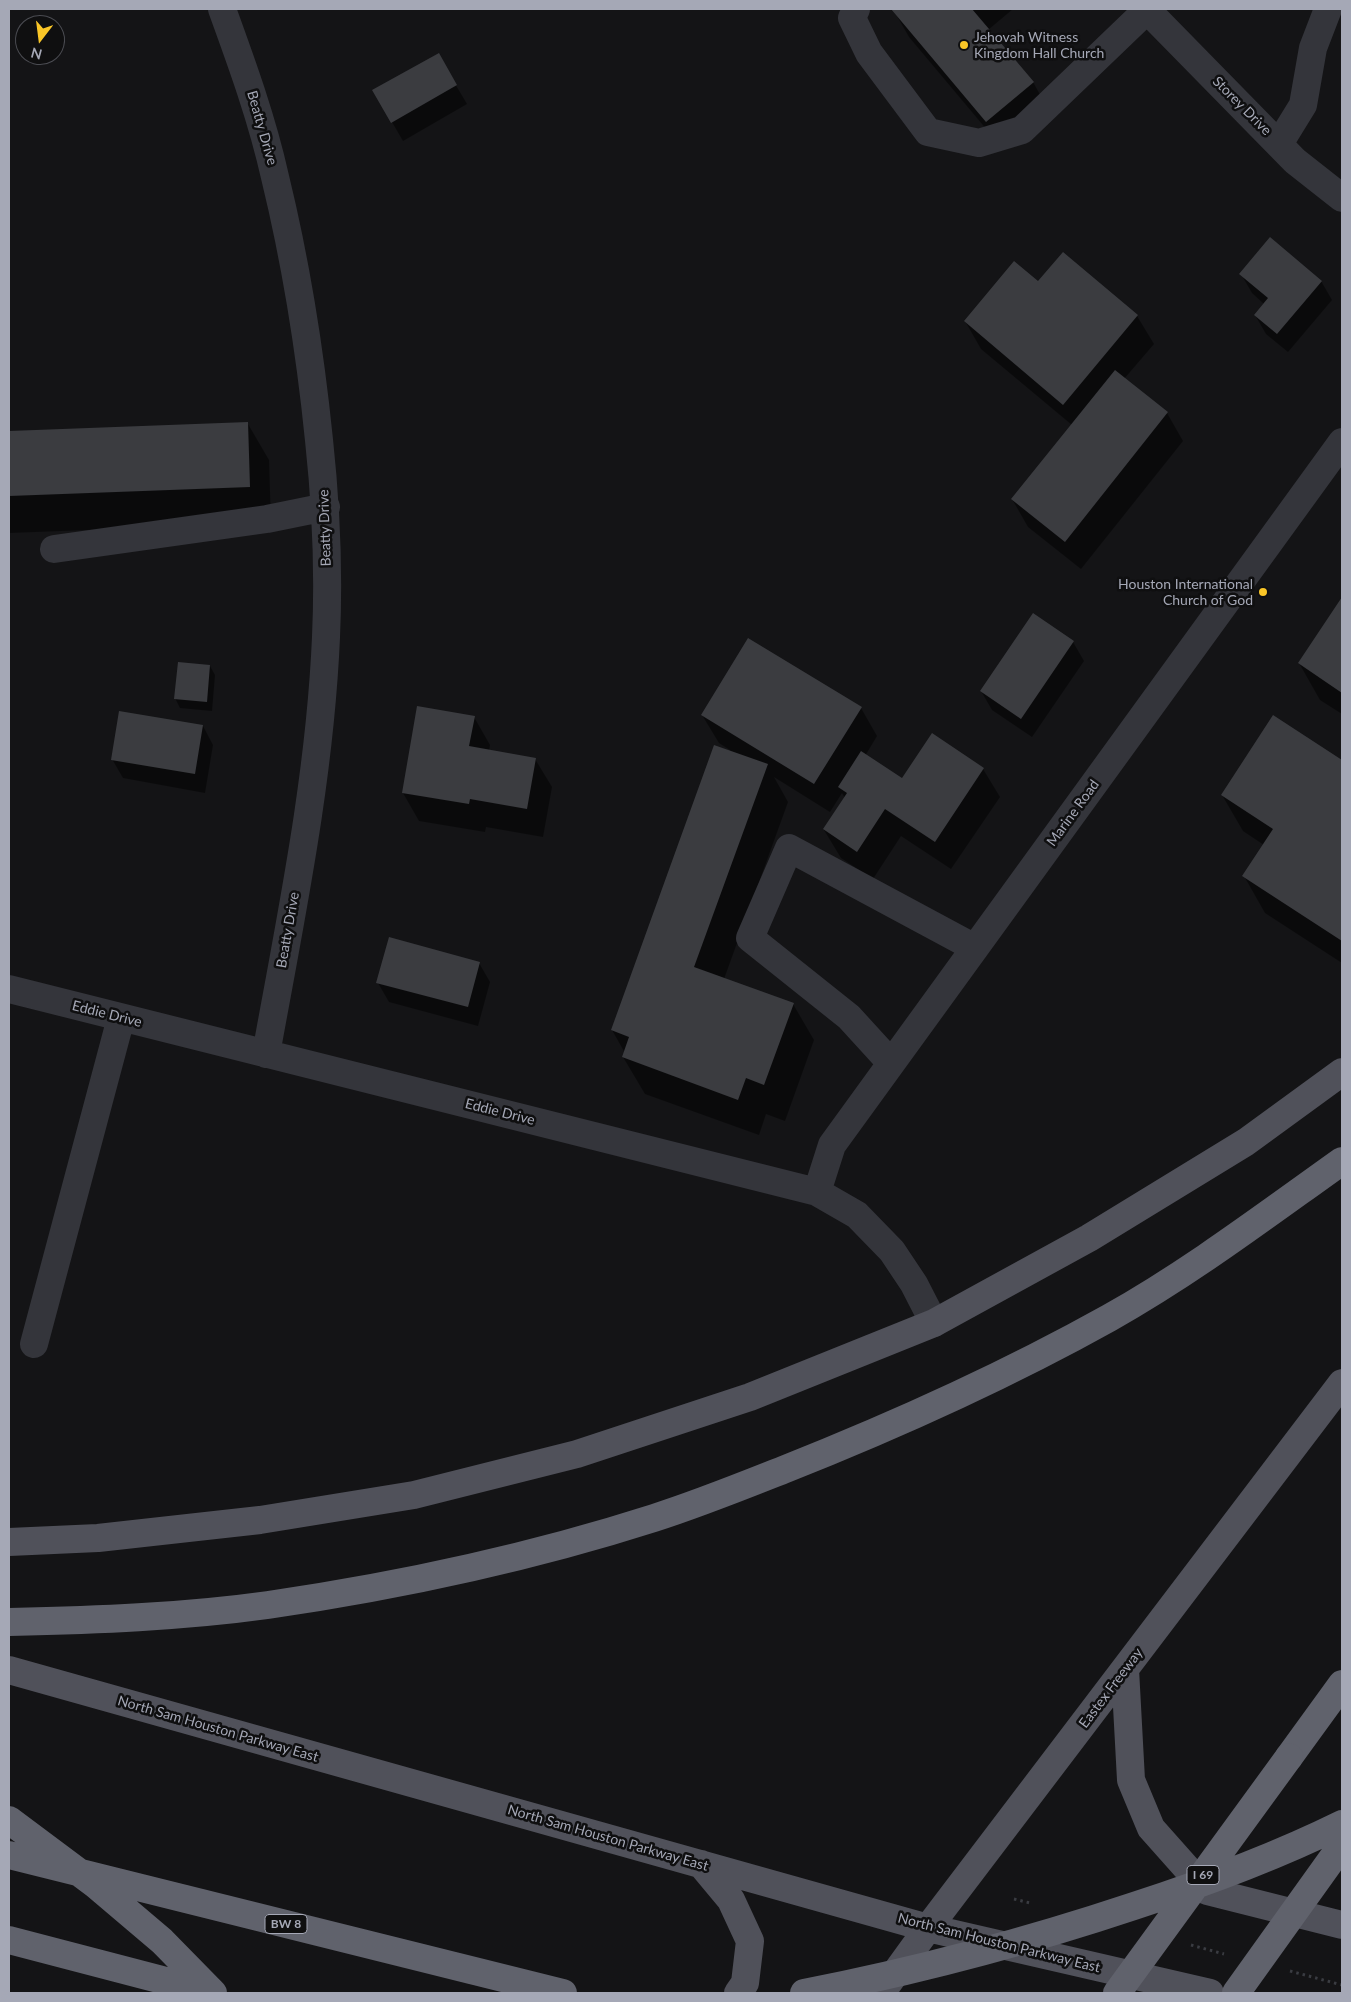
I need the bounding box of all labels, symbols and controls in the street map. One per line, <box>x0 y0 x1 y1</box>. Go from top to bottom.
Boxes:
north arrow <box>15 15 65 65</box>
place label: Jehovah Witness Kingdom Hall Church <box>974 29 1104 62</box>
marker: Jehovah Witness Kingdom Hall Church <box>958 39 970 51</box>
text: N <box>29 44 44 64</box>
street label: Storey Drive <box>1209 73 1275 139</box>
street label: Beatty Drive <box>243 89 281 167</box>
street label: Beatty Drive <box>315 489 335 567</box>
place label: Houston International Church of God <box>1118 576 1253 608</box>
marker: Houston International Church of God <box>1257 586 1269 598</box>
street label: Marine Road <box>1043 776 1103 850</box>
street label: Beatty Drive <box>273 891 303 969</box>
street label: Eddie Drive <box>70 997 144 1031</box>
street label: Eddie Drive <box>463 1095 537 1129</box>
street label: Eastex Freeway <box>1076 1645 1146 1731</box>
street label: North Sam Houston Parkway East <box>116 1692 320 1766</box>
street label: North Sam Houston Parkway East <box>506 1801 710 1875</box>
road number: I 69 <box>1187 1866 1219 1884</box>
street label: North Sam Houston Parkway East <box>896 1910 1102 1976</box>
road number: BW 8 <box>265 1915 307 1934</box>

